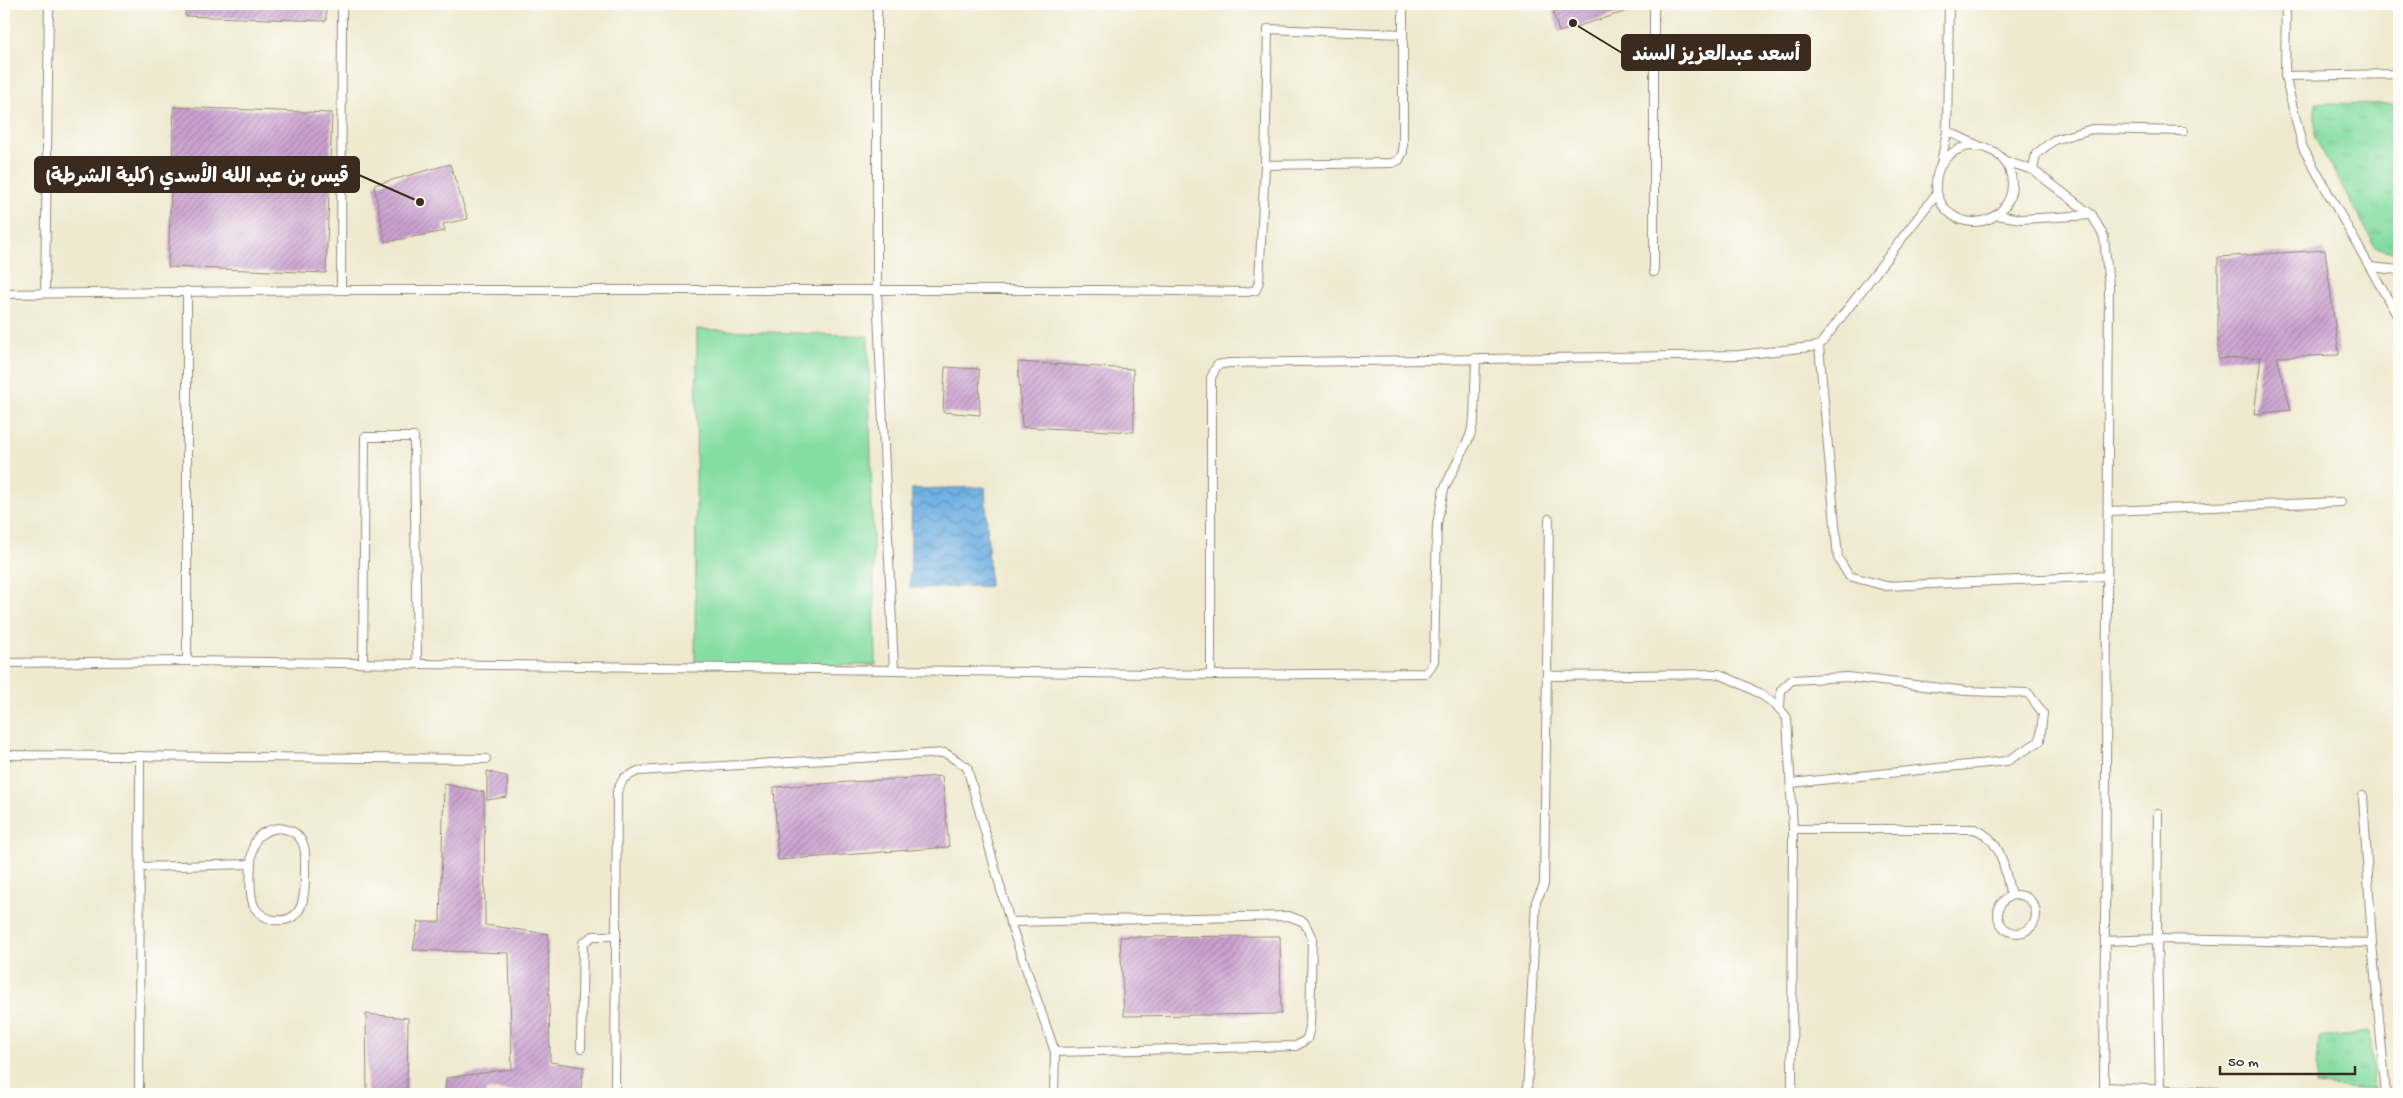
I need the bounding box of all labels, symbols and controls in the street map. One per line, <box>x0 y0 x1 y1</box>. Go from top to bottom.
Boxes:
callout: أسعد عبدالعزيز السند <box>1622 35 1810 70</box>
text: أسعد عبدالعزيز السند <box>1632 41 1801 68</box>
callout: قيس بن عبد الله الأسدي (كلية الشرطة) <box>35 157 359 192</box>
text: قيس بن عبد الله الأسدي (كلية الشرطة) <box>45 162 349 191</box>
scale bar <box>2220 1043 2356 1075</box>
text: 50 m <box>2228 1054 2259 1072</box>

